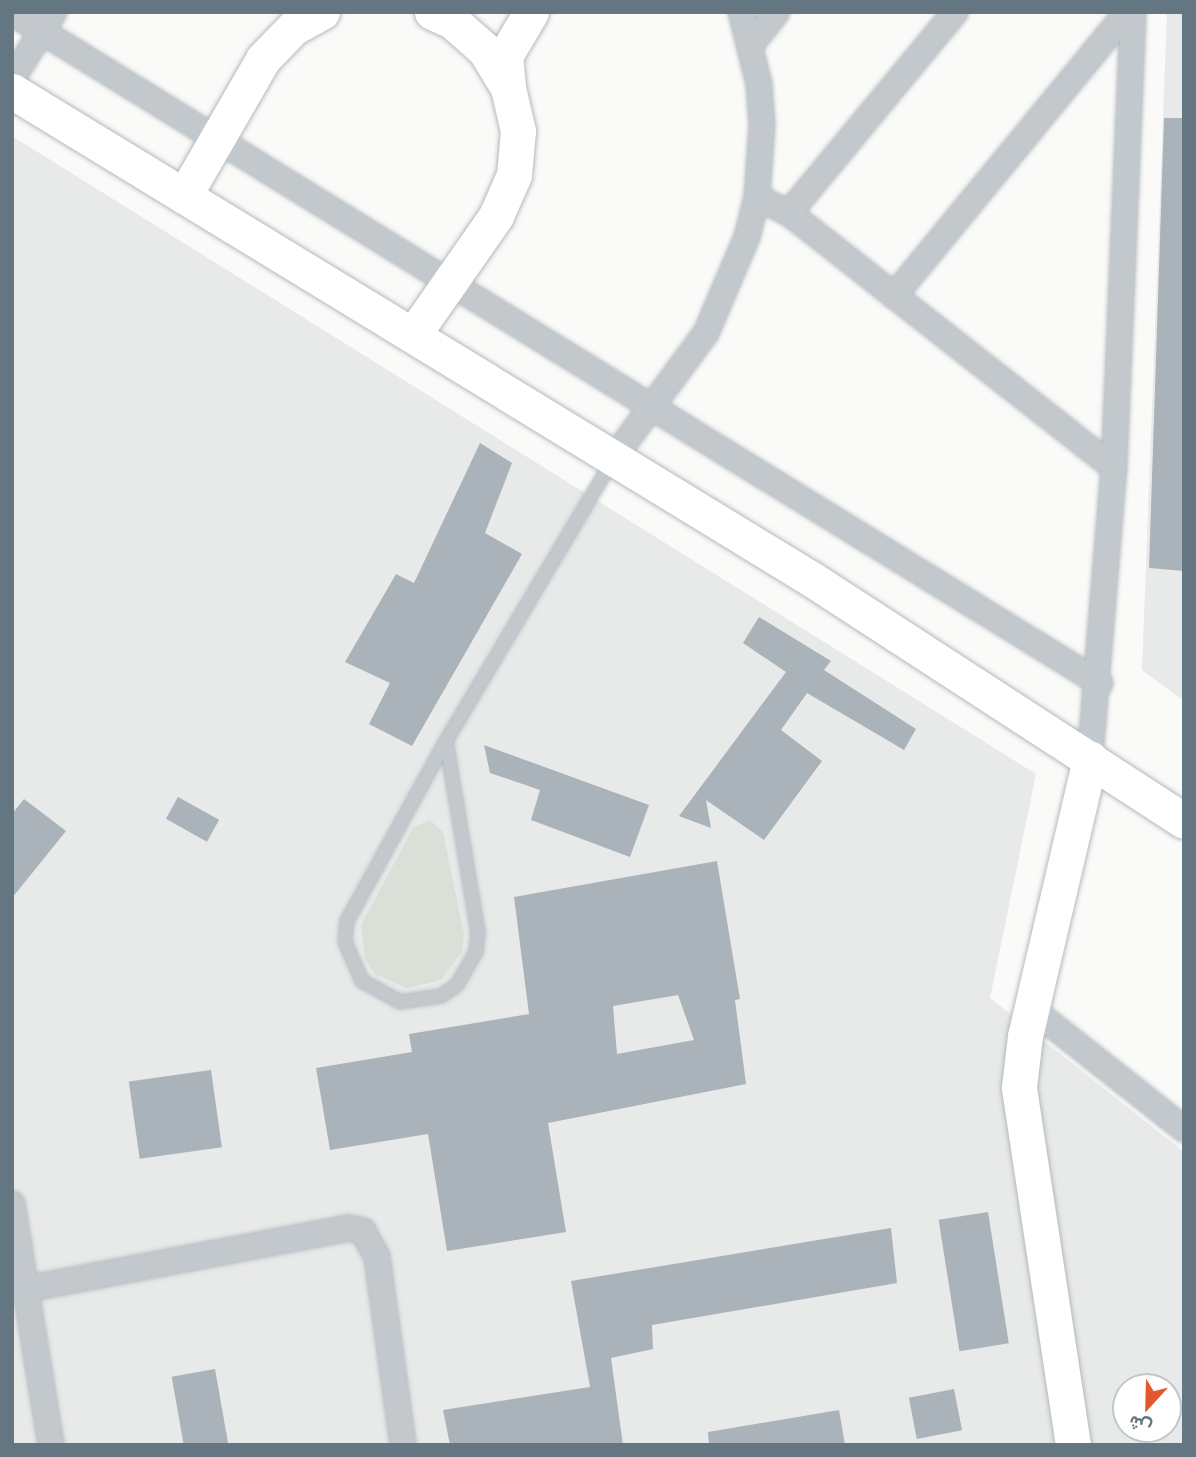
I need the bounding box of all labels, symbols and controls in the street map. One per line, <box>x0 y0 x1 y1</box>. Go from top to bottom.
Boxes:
north arrow <box>1112 1373 1182 1443</box>
text: ش <box>1125 1411 1155 1441</box>

